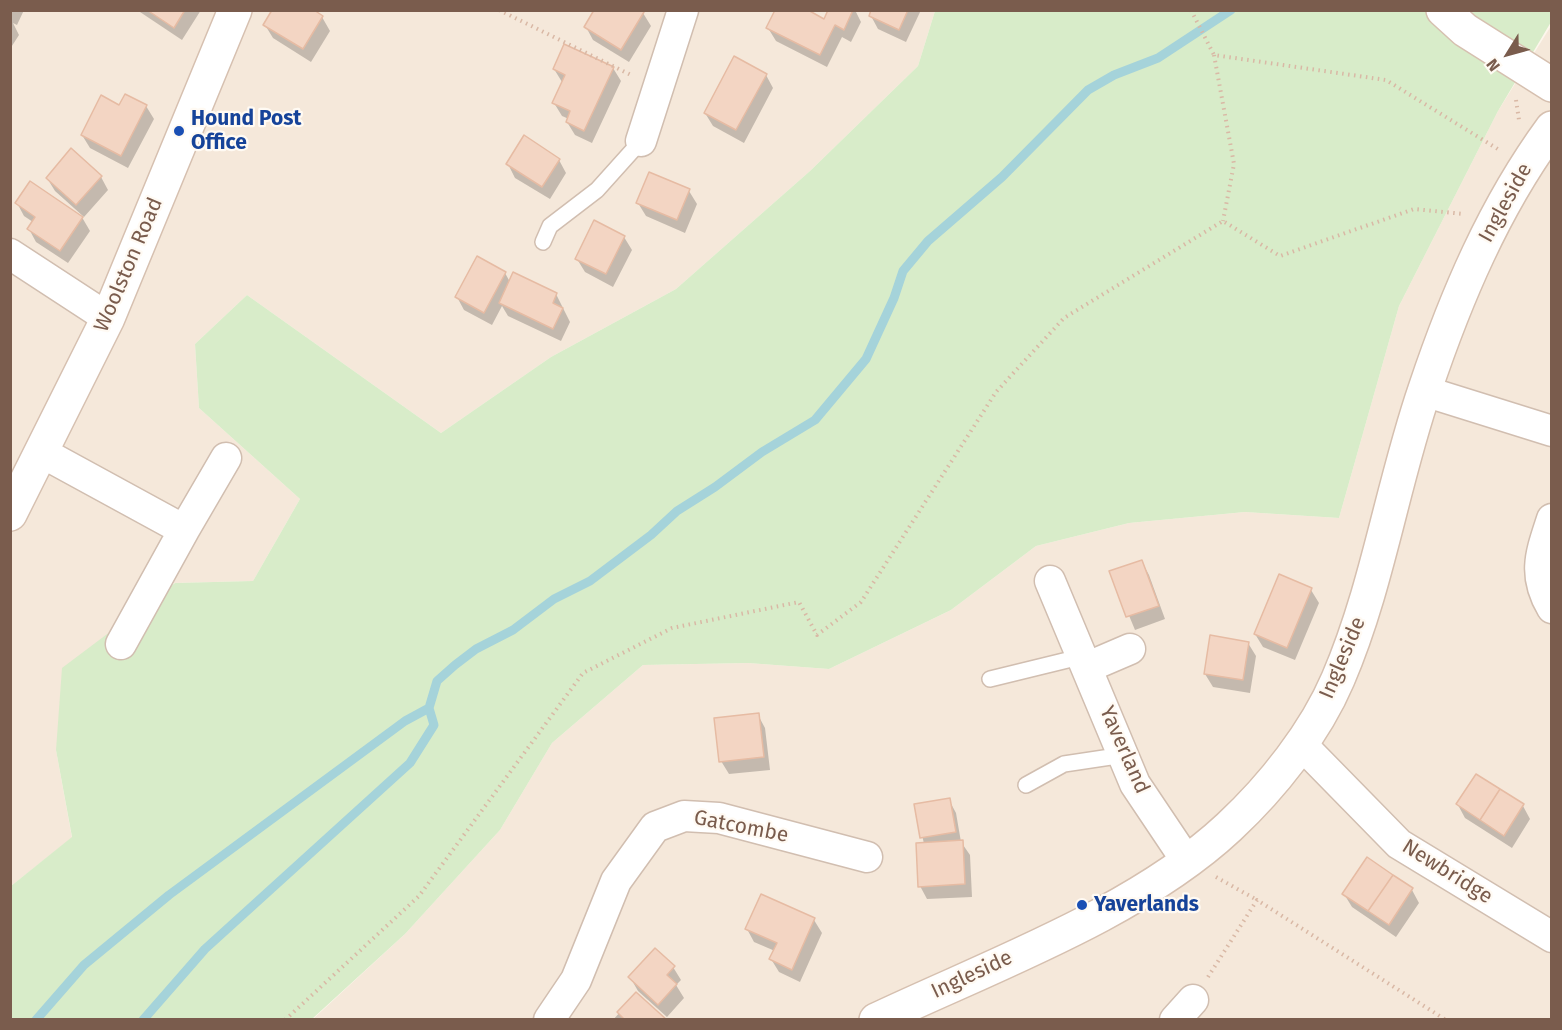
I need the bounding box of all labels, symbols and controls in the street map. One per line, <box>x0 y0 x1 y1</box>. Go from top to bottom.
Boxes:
north arrow <box>1478 24 1538 84</box>
text: N <box>1482 55 1504 75</box>
place label: Hound Post Office <box>191 106 301 156</box>
marker: Hound Post Office <box>172 124 186 138</box>
street label: Ingleside <box>1474 159 1538 247</box>
street label: Woolston Road <box>89 194 169 336</box>
street label: Ingleside <box>1314 613 1372 703</box>
street label: Yaverland <box>1094 702 1154 798</box>
street label: Gatcombe <box>692 805 790 849</box>
street label: Newbridge <box>1397 834 1497 910</box>
place label: Yaverlands <box>1094 892 1199 918</box>
marker: Yaverlands <box>1075 898 1089 912</box>
street label: Ingleside <box>927 945 1017 1005</box>

